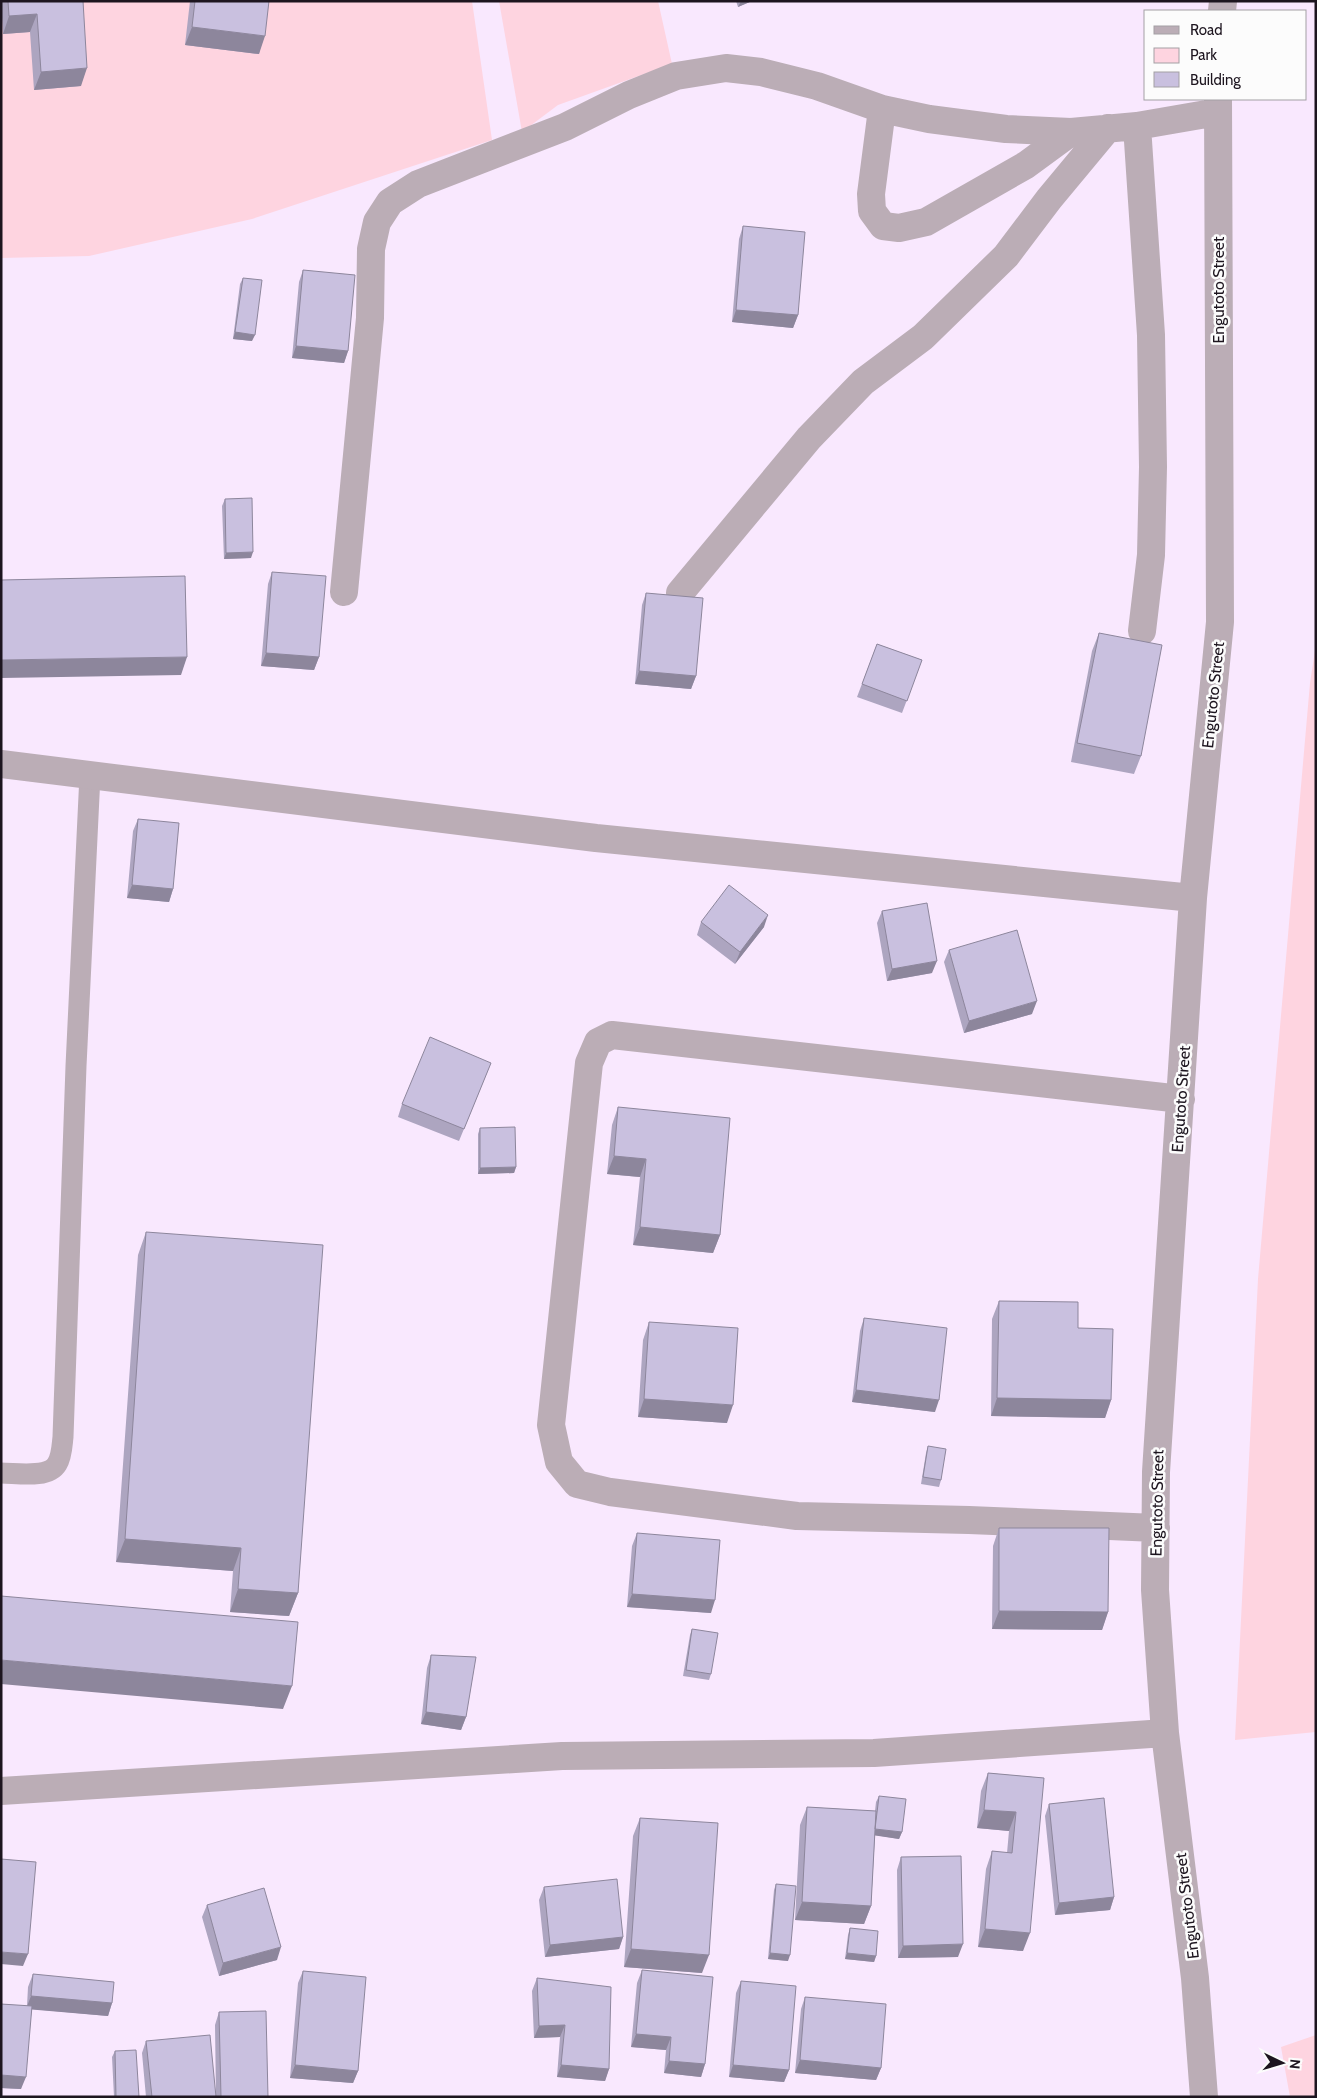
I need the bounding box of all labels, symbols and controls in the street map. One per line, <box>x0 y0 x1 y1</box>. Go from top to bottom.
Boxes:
legend <box>1144 10 1307 100</box>
text: Road <box>1190 21 1223 39</box>
text: Park <box>1190 46 1217 64</box>
text: Building <box>1190 71 1241 89</box>
street label: Engutoto Street <box>1209 236 1228 343</box>
street label: Engutoto Street <box>1198 640 1228 749</box>
street label: Engutoto Street <box>1168 1044 1194 1153</box>
street label: Engutoto Street <box>1147 1449 1167 1557</box>
street label: Engutoto Street <box>1171 1851 1203 1960</box>
north arrow <box>1257 2038 1307 2088</box>
text: N <box>1286 2058 1304 2070</box>

